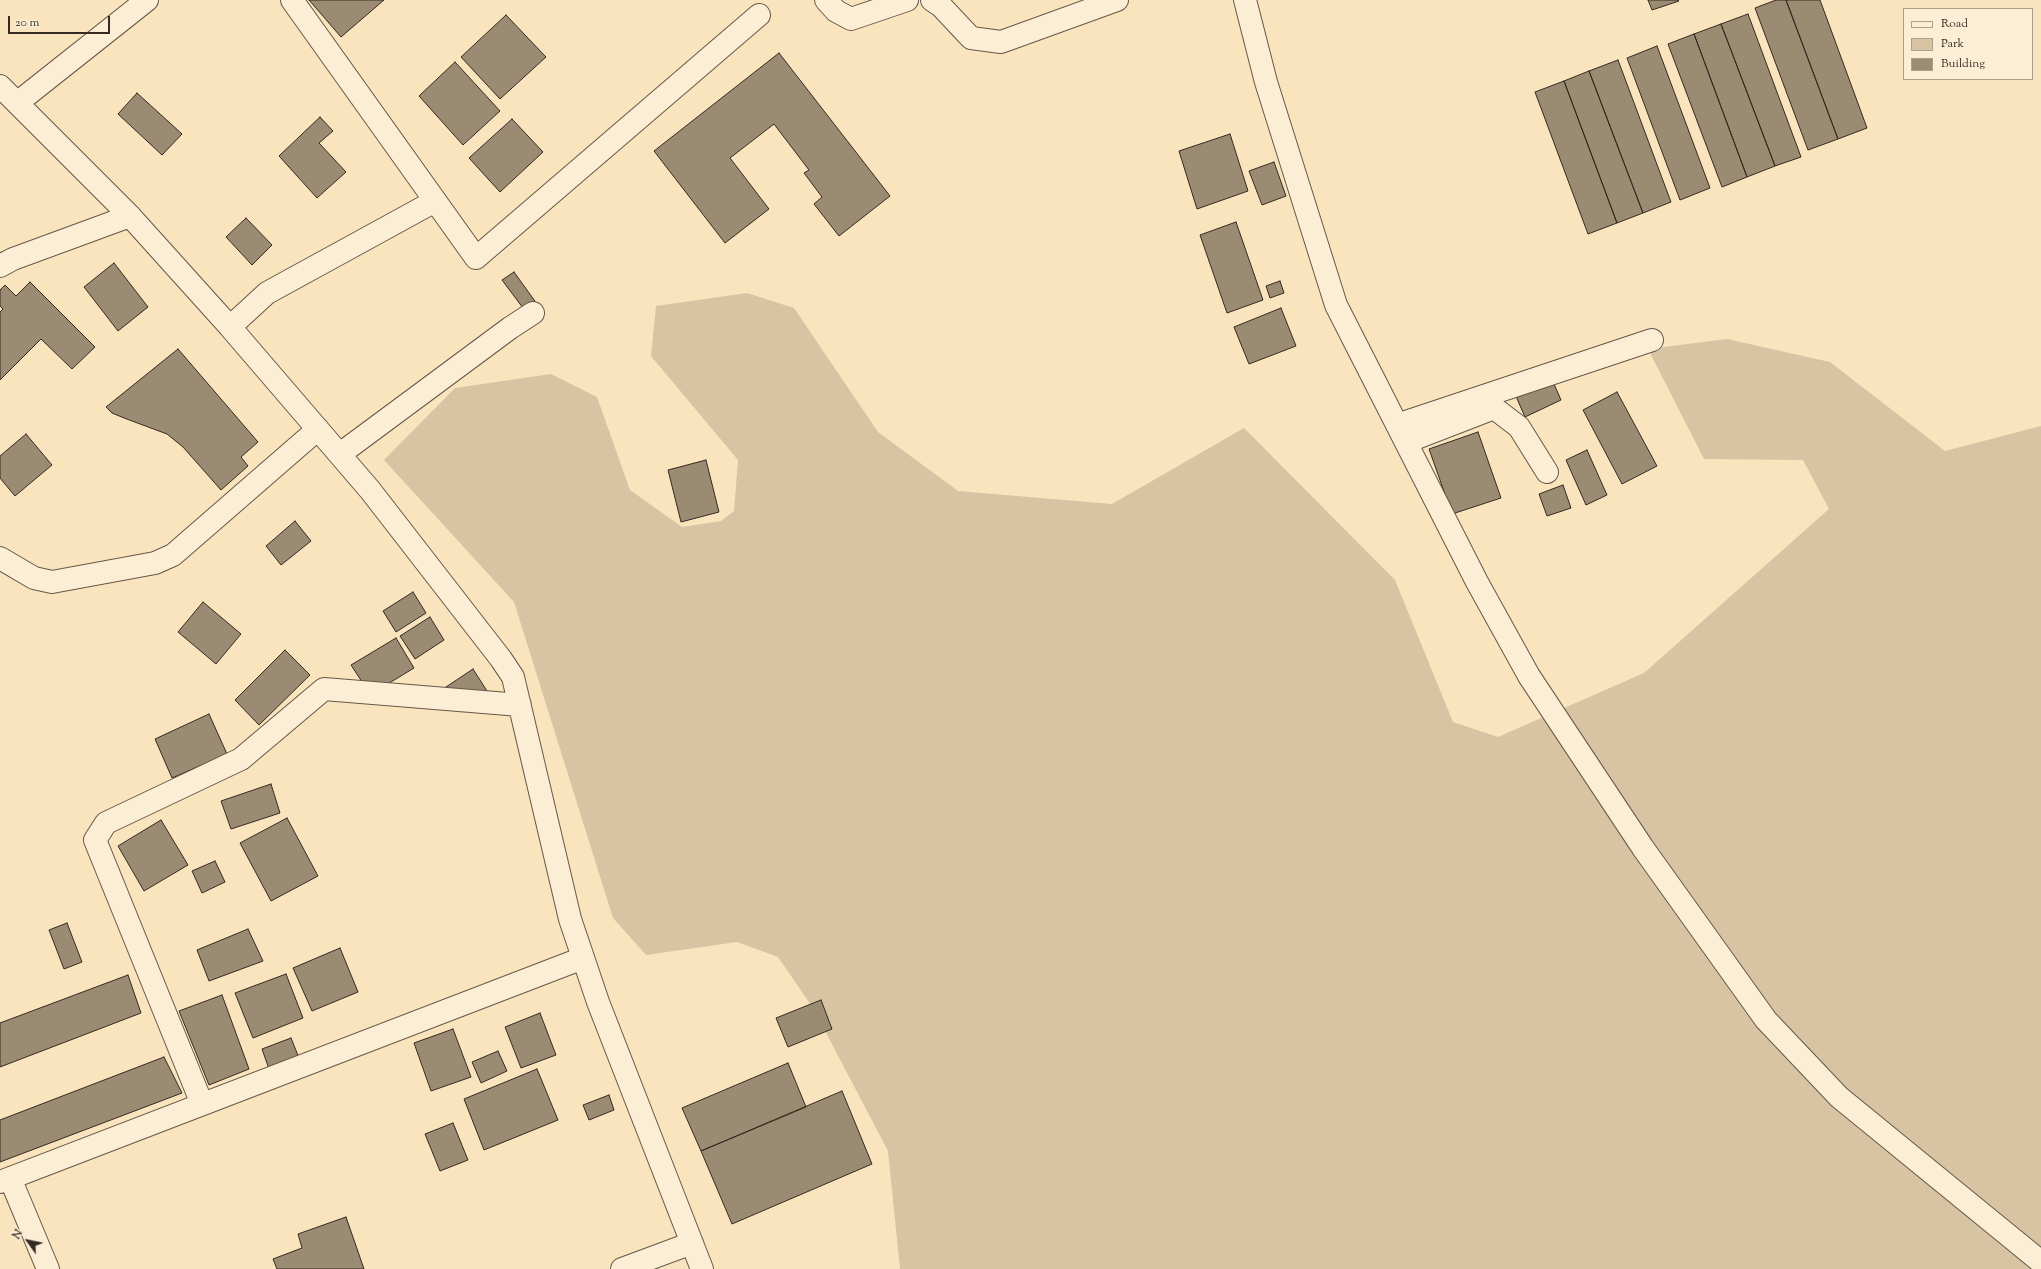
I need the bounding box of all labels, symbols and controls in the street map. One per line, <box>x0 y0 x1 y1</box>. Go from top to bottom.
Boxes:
scale bar <box>10 8 112 34</box>
legend <box>1903 8 2033 80</box>
text: 20 m <box>15 14 39 32</box>
text: Road <box>1941 15 1968 33</box>
text: Park <box>1941 35 1964 53</box>
text: Building <box>1941 55 1985 73</box>
north arrow <box>8 1221 48 1261</box>
text: N <box>9 1226 27 1243</box>

